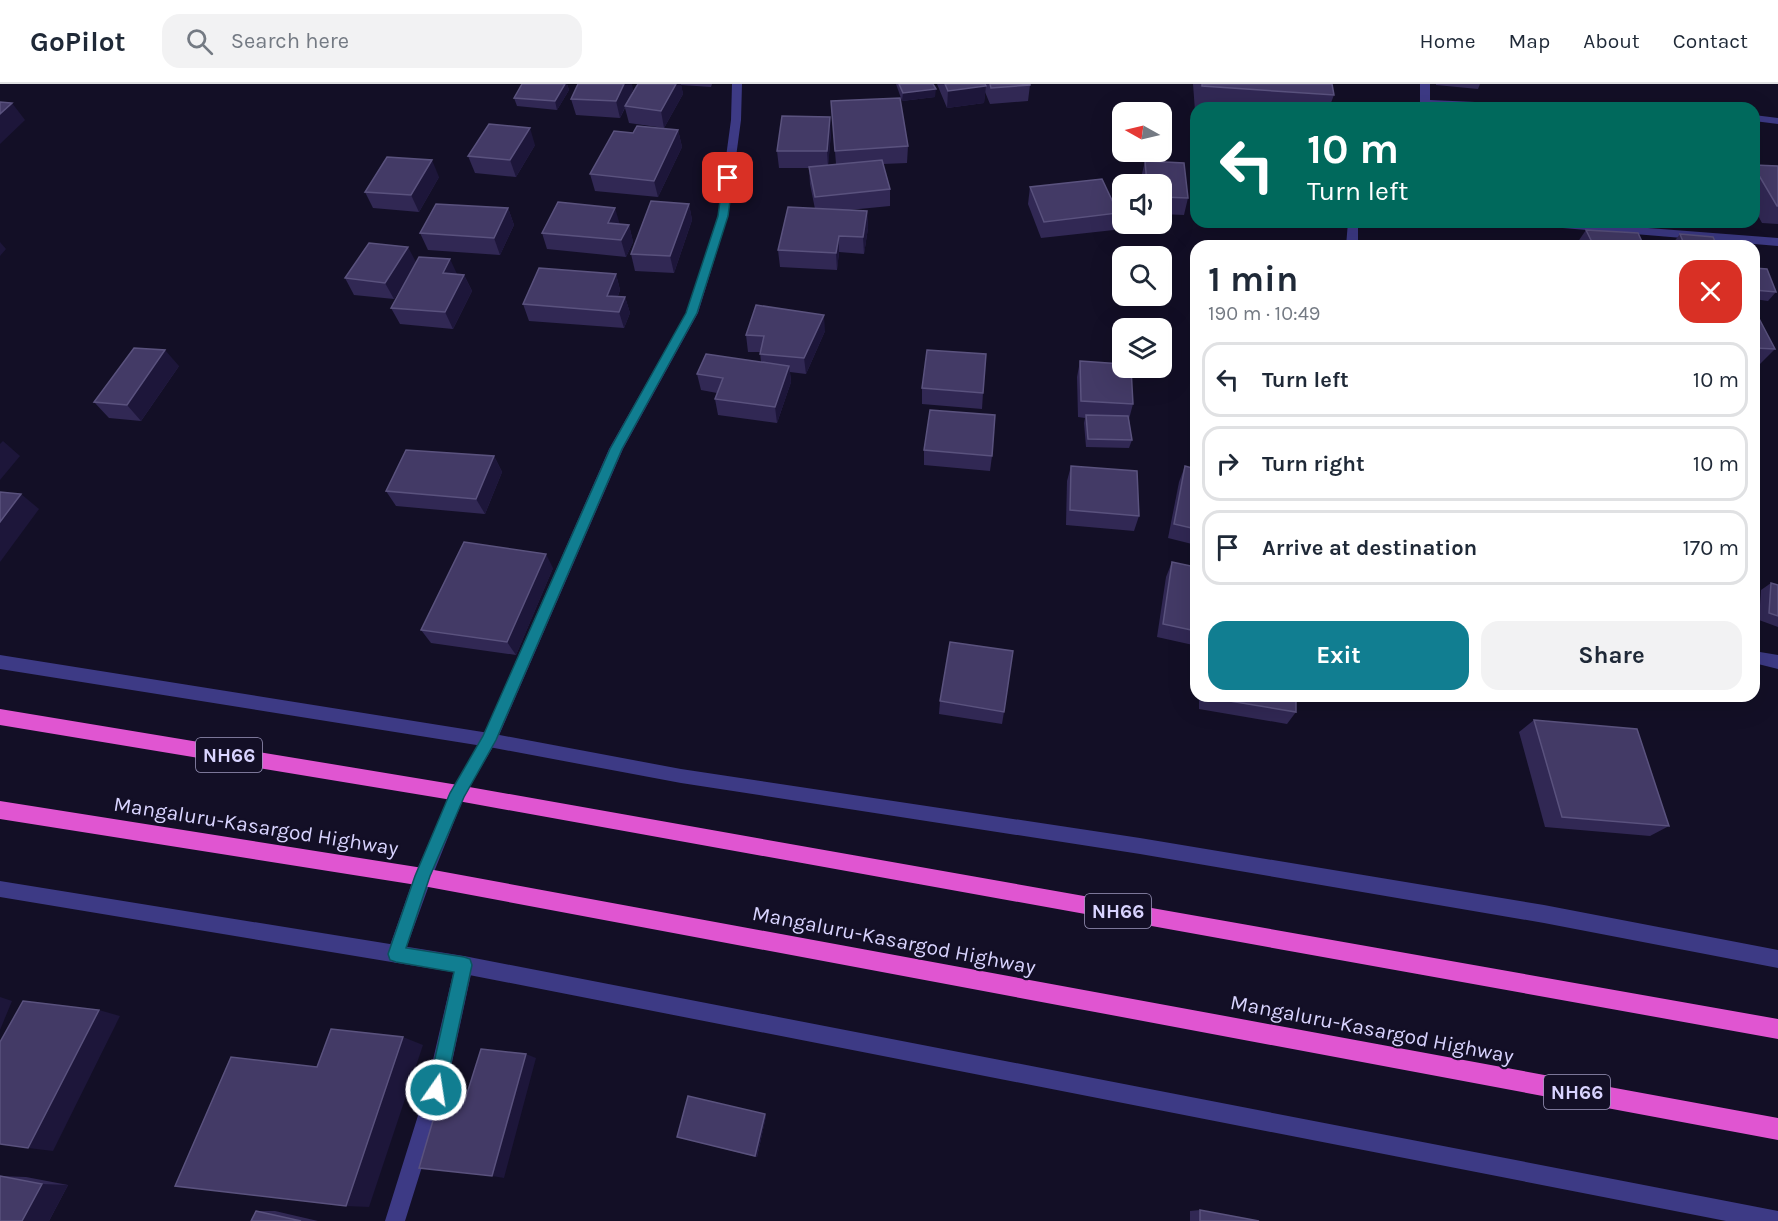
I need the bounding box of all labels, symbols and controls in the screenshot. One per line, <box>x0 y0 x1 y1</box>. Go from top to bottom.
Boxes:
search box <box>162 14 582 68</box>
text: GoPilot <box>30 25 126 58</box>
icon: search <box>183 25 216 58</box>
text: Search here <box>231 28 349 54</box>
text: Home <box>1420 29 1476 53</box>
text: Map <box>1509 29 1550 53</box>
text: About <box>1583 29 1640 53</box>
text: Contact <box>1673 29 1748 53</box>
north arrow <box>1112 102 1172 162</box>
map controls <box>1112 102 1172 378</box>
text: 10 m <box>1307 124 1399 174</box>
icon: left <box>1208 126 1286 204</box>
pin <box>702 152 753 203</box>
icon: arrive <box>711 161 744 194</box>
button: sound <box>1112 174 1172 234</box>
text: Turn left <box>1307 175 1408 207</box>
button: search <box>1112 246 1172 306</box>
text: 1 min <box>1208 258 1298 300</box>
button: close <box>1679 260 1742 323</box>
text: 190 m · 10:49 <box>1208 302 1320 325</box>
button: layers <box>1112 318 1172 378</box>
icon: left <box>1211 363 1244 396</box>
text: Turn left <box>1262 367 1349 393</box>
text: 10 m <box>1693 367 1739 393</box>
icon: right <box>1211 447 1244 480</box>
text: Turn right <box>1262 451 1365 477</box>
text: 10 m <box>1693 451 1739 477</box>
icon: arrive <box>1211 531 1244 564</box>
text: Arrive at destination <box>1262 535 1477 561</box>
text: 170 m <box>1683 535 1739 561</box>
button: Exit <box>1208 621 1469 690</box>
button: Share <box>1481 621 1742 690</box>
road number: NH66 <box>196 738 262 772</box>
street label: Mangaluru-Kasargod Highway <box>112 792 400 860</box>
road number: NH66 <box>1085 894 1151 928</box>
street label: Mangaluru-Kasargod Highway <box>750 901 1038 979</box>
street label: Mangaluru-Kasargod Highway <box>1228 990 1516 1068</box>
position arrow <box>404 1058 468 1122</box>
road number: NH66 <box>1544 1075 1610 1109</box>

